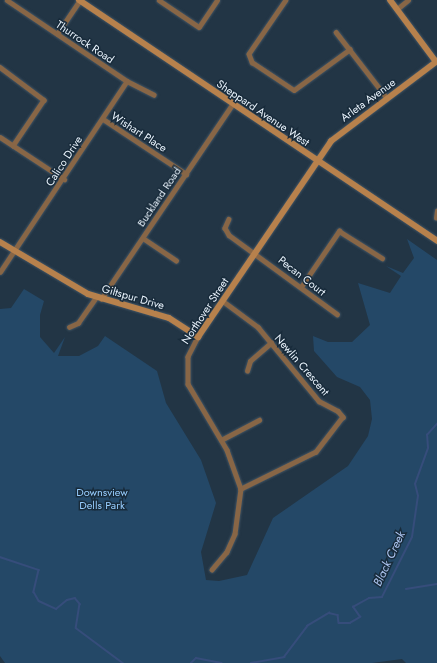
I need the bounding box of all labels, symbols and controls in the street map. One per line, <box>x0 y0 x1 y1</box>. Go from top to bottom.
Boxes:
street label: Thurrock Road <box>53 18 117 66</box>
street label: Arleta Avenue <box>338 76 398 124</box>
street label: Sheppard Avenue West <box>214 77 312 149</box>
street label: Wishart Place <box>109 109 169 155</box>
street label: Calico Drive <box>43 133 85 189</box>
street label: Buckland Road <box>134 165 184 229</box>
street label: Pecan Court <box>276 253 328 299</box>
street label: Northover Street <box>179 275 231 347</box>
street label: Giltspur Drive <box>100 282 166 312</box>
street label: Newlin Crescent <box>272 332 332 398</box>
park label: Downsview Dells Park <box>76 486 128 512</box>
water label: Black Creek <box>371 529 409 589</box>

